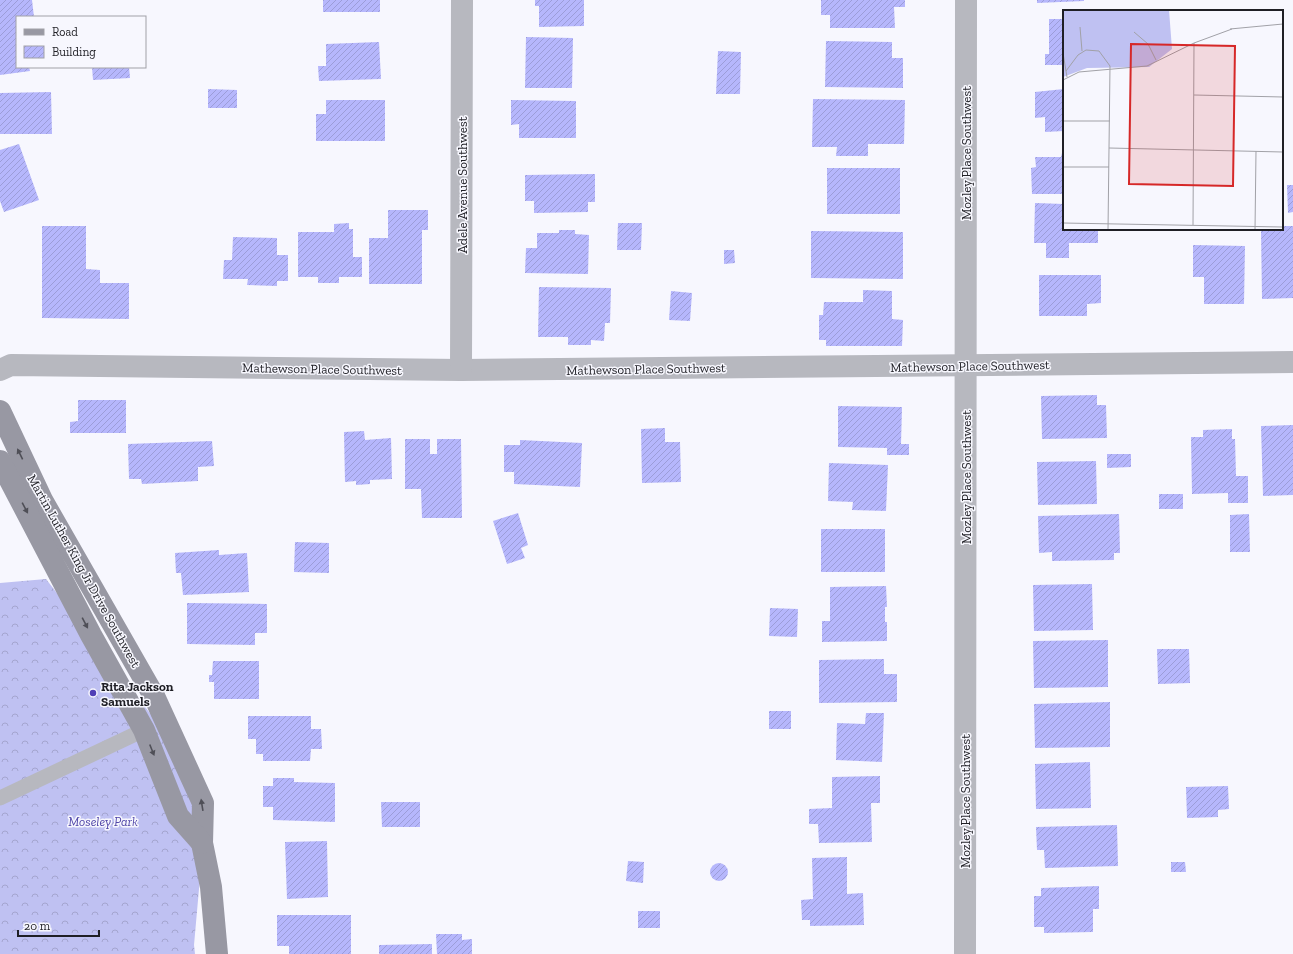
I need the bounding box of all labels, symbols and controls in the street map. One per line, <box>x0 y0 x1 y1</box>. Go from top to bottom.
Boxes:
inset map <box>1063 10 1283 230</box>
legend <box>16 16 146 68</box>
text: Road <box>52 25 78 39</box>
text: Building <box>52 45 96 59</box>
street label: Mozley Place Southwest <box>959 86 974 220</box>
street label: Adele Avenue Southwest <box>455 116 470 253</box>
street label: Mathewson Place Southwest <box>890 357 1050 375</box>
street label: Mathewson Place Southwest <box>242 360 402 378</box>
street label: Mathewson Place Southwest <box>566 360 726 378</box>
street label: Mozley Place Southwest <box>959 410 974 544</box>
one-way arrow <box>17 448 23 459</box>
street label: Martin Luther King Jr Drive Southwest <box>24 472 144 670</box>
one-way arrow <box>21 502 28 513</box>
one-way arrow <box>82 617 88 628</box>
place label: Rita Jackson Samuels <box>101 679 174 709</box>
marker: Rita Jackson Samuels <box>88 688 98 698</box>
street label: Mozley Place Southwest <box>958 734 973 868</box>
one-way arrow <box>150 744 156 756</box>
one-way arrow <box>199 798 205 811</box>
park label: Moseley Park <box>68 814 138 829</box>
scale bar <box>18 912 99 938</box>
text: 20 m <box>24 919 51 933</box>

